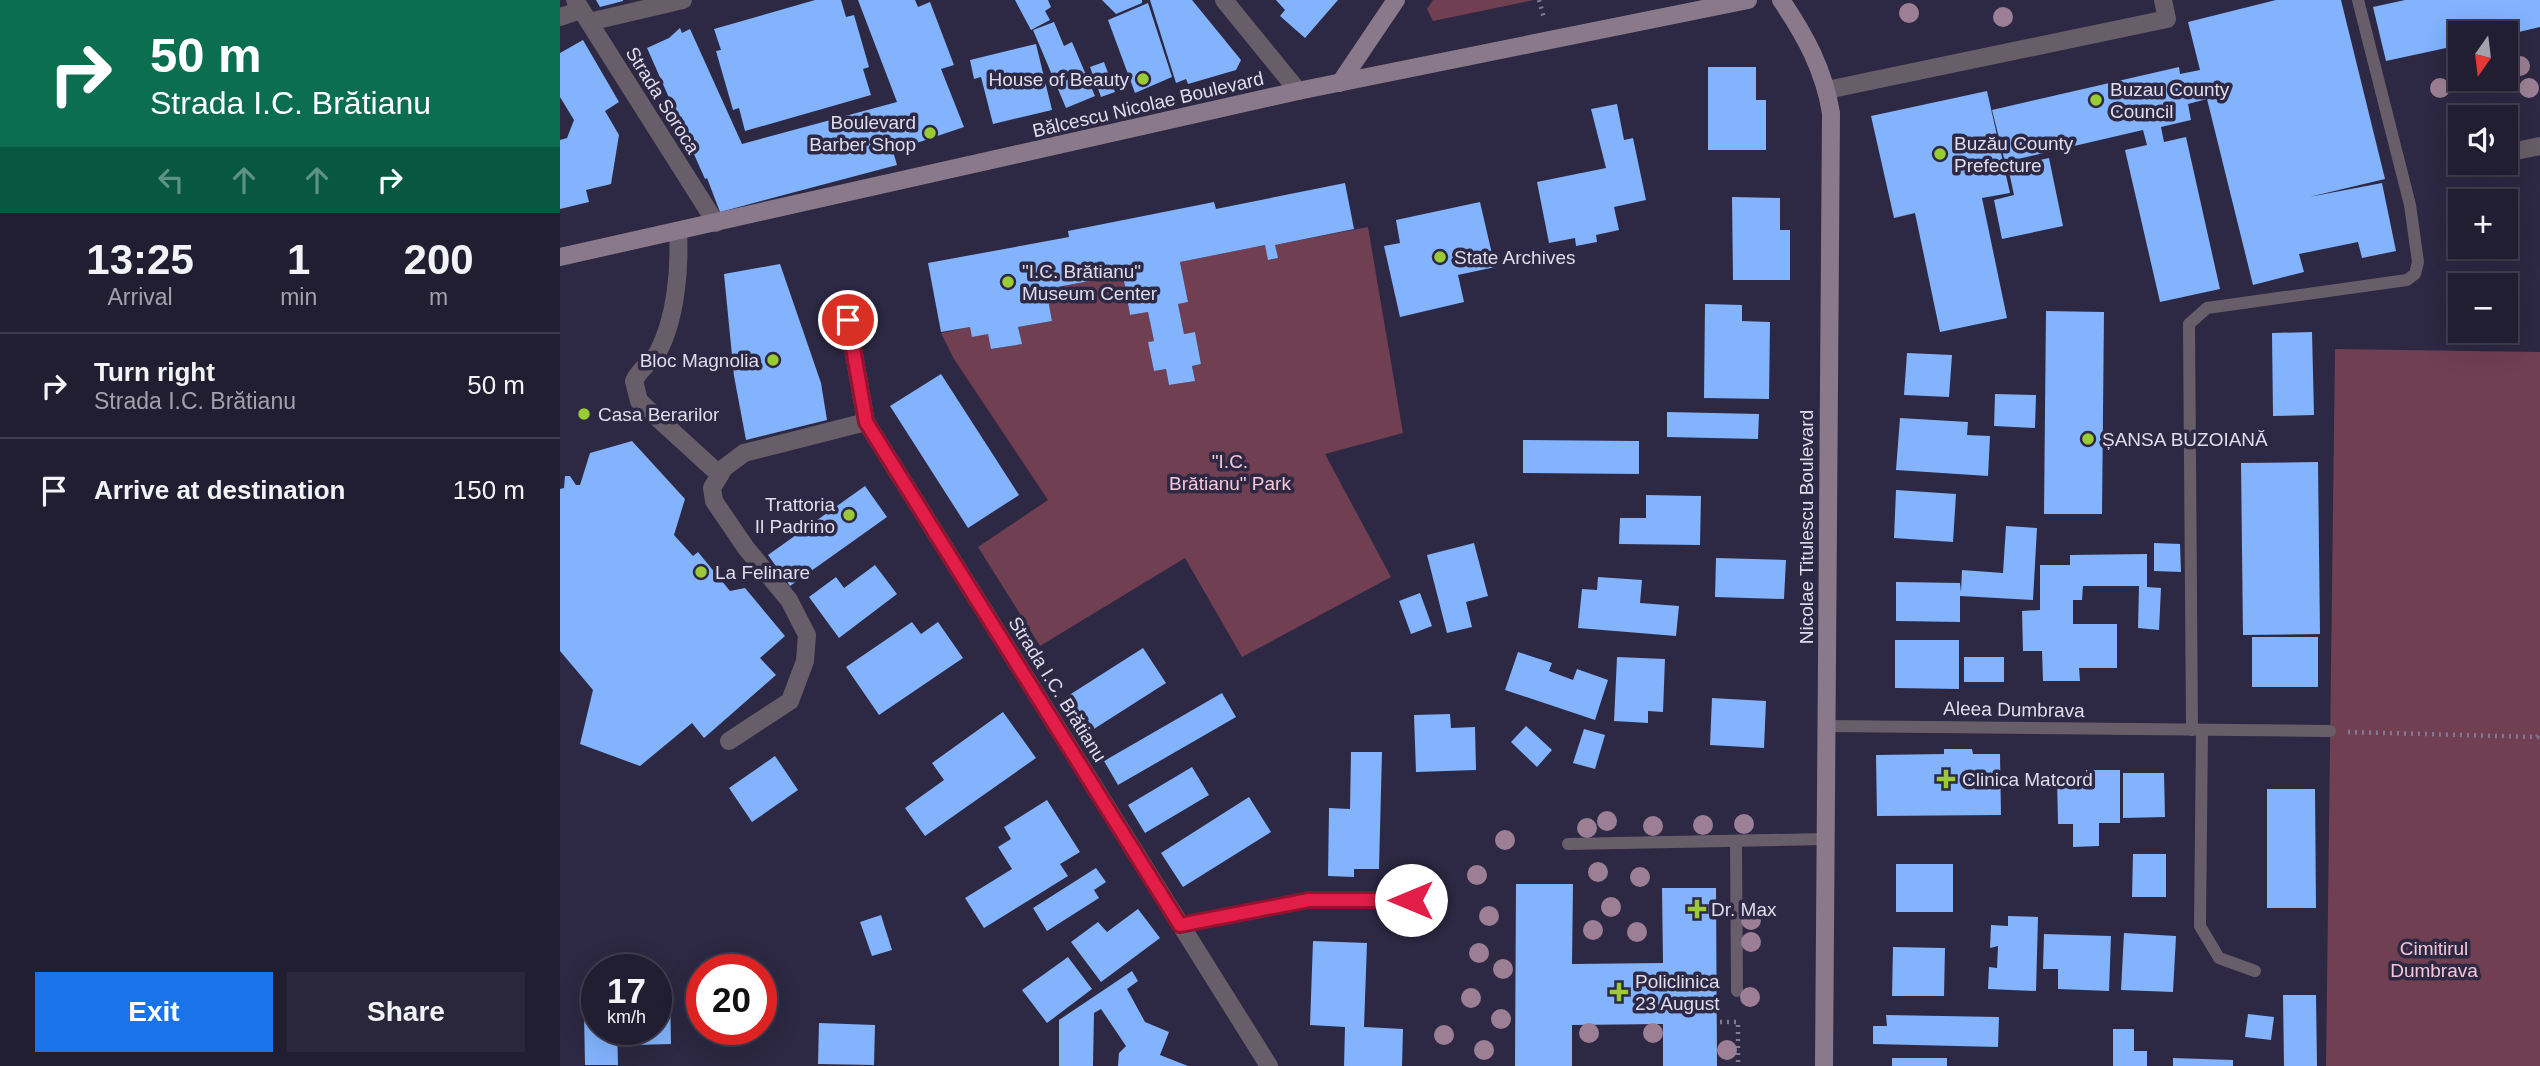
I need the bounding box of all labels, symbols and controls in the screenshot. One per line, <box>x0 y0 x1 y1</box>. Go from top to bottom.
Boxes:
north arrow <box>2448 21 2518 91</box>
map controls <box>2448 21 2518 343</box>
icon: right <box>35 28 126 119</box>
text: 50 m <box>150 28 262 82</box>
street label: Strada Soroca <box>621 43 704 158</box>
street label: Bălcescu Nicolae Boulevard <box>1030 68 1266 141</box>
place label: House of Beauty <box>989 69 1129 90</box>
marker: House of Beauty <box>1135 71 1151 87</box>
place label: Buzau County Council <box>2110 79 2230 122</box>
text: Strada I.C. Brătianu <box>150 85 431 121</box>
marker: Buzau County Council <box>2088 92 2104 108</box>
button: sound <box>2448 105 2518 175</box>
place label: Boulevard Barber Shop <box>809 112 916 155</box>
marker: Boulevard Barber Shop <box>922 125 938 141</box>
place label: Buzău County Prefecture <box>1954 133 2074 176</box>
marker: Buzău County Prefecture <box>1932 146 1948 162</box>
icon: left <box>152 161 190 199</box>
icon: ahead <box>225 161 263 199</box>
icon: ahead <box>298 161 336 199</box>
icon: right <box>371 161 409 199</box>
button: + <box>2448 189 2518 259</box>
text: 13:25 <box>86 236 194 283</box>
text: 1 <box>287 236 310 283</box>
text: 200 <box>404 236 474 283</box>
place label: State Archives <box>1454 247 1575 268</box>
marker: State Archives <box>1432 249 1448 265</box>
place label: "I.C. Brătianu" Museum Center <box>1022 261 1158 304</box>
button: − <box>2448 273 2518 343</box>
marker: "I.C. Brătianu" Museum Center <box>1000 274 1016 290</box>
text: Arrival <box>107 284 173 310</box>
text: min <box>280 284 317 310</box>
text: m <box>429 284 448 310</box>
pin <box>818 290 878 350</box>
icon: arrive <box>829 301 867 339</box>
place label: Bloc Magnolia <box>640 350 759 371</box>
marker: Bloc Magnolia <box>765 352 781 368</box>
text: Turn right <box>94 357 215 387</box>
icon: right <box>35 367 73 405</box>
text: 50 m <box>467 370 525 400</box>
text: Strada I.C. Brătianu <box>94 388 296 414</box>
place label: Casa Berarilor <box>598 404 720 425</box>
marker: Casa Berarilor <box>576 406 592 422</box>
street label: Nicolae Titulescu Boulevard <box>1796 410 1817 644</box>
place label: ȘANSA BUZOIANĂ <box>2102 429 2268 450</box>
marker: ȘANSA BUZOIANĂ <box>2080 431 2096 447</box>
park label: "I.C. Brătianu" Park <box>1169 451 1291 494</box>
icon: arrive <box>35 472 73 510</box>
text: Arrive at destination <box>94 475 345 505</box>
text: 150 m <box>453 475 525 505</box>
place label: Trattoria Il Padrino <box>755 494 835 537</box>
marker: Trattoria Il Padrino <box>841 507 857 523</box>
place label: La Felinare <box>715 562 810 583</box>
marker: La Felinare <box>693 564 709 580</box>
street label: Strada I.C. Brătianu <box>1004 613 1111 766</box>
street label: Aleea Dumbrava <box>1943 698 2085 721</box>
marker: Clinica Matcord <box>1936 769 1956 789</box>
place label: Clinica Matcord <box>1962 769 2093 790</box>
position arrow <box>1374 863 1448 937</box>
place label: Dr. Max <box>1711 899 1777 920</box>
marker: Dr. Max <box>1689 901 1705 917</box>
park label: Cimitirul Dumbrava <box>2390 938 2478 981</box>
speed limit sign: 20 <box>686 954 777 1045</box>
text: 17 <box>607 971 646 1010</box>
place label: Policlinica 23 August <box>1635 971 1720 1014</box>
button: Exit <box>35 972 273 1052</box>
button: Share <box>287 972 525 1052</box>
marker: Policlinica 23 August <box>1609 982 1629 1002</box>
text: km/h <box>607 1007 646 1027</box>

